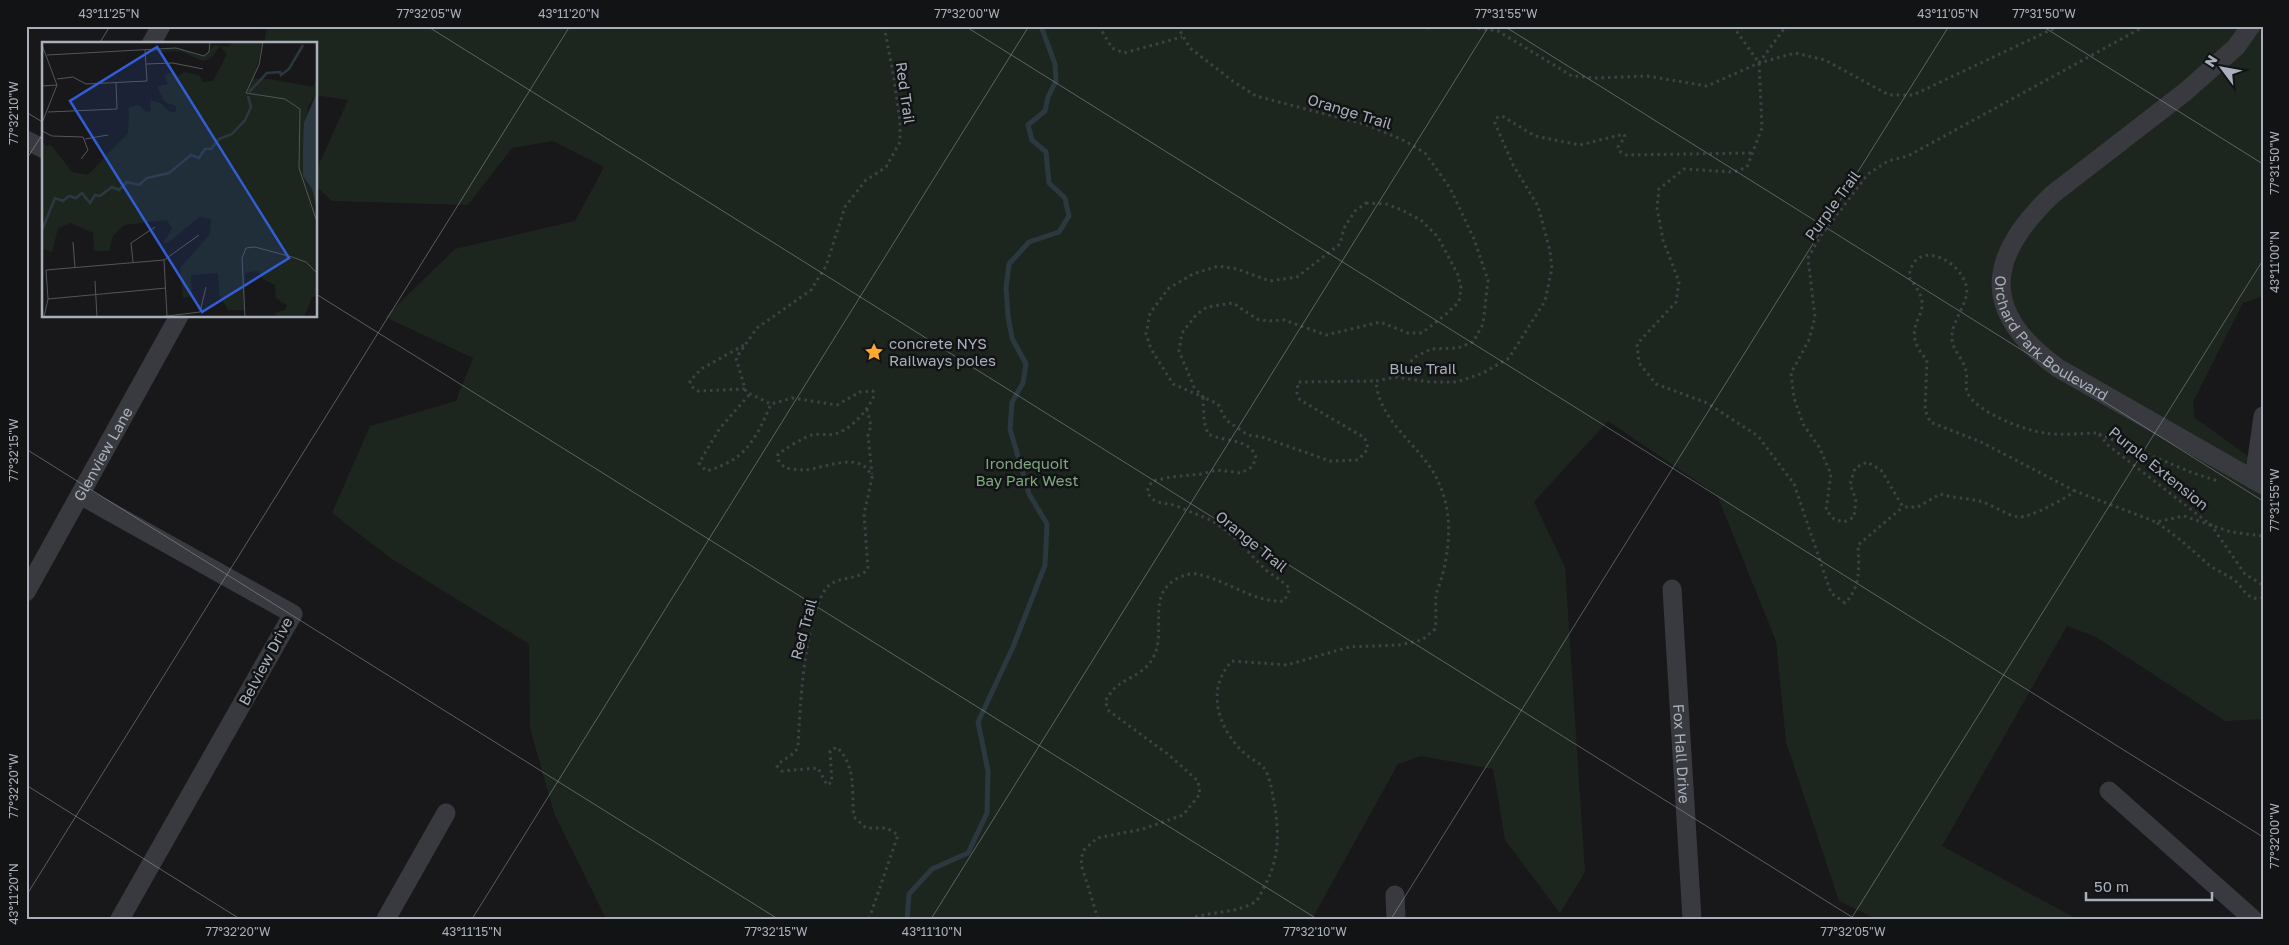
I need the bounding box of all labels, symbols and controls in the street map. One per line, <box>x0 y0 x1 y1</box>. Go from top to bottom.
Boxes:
text: 43°11'25"N <box>78 6 140 21</box>
text: 77°32'05"W <box>397 6 462 21</box>
text: 43°11'20"N <box>538 6 600 21</box>
text: 77°32'00"W <box>934 6 1000 21</box>
text: 77°31'55"W <box>1474 6 1538 21</box>
text: 43°11'05"N <box>1917 6 1979 21</box>
text: 77°31'50"W <box>2012 6 2076 21</box>
inset map <box>42 42 318 318</box>
north arrow <box>2196 42 2246 92</box>
text: N <box>2201 52 2221 70</box>
street label: Red Trail <box>893 61 919 125</box>
text: 77°32'10"W <box>6 81 21 145</box>
street label: Orange Trail <box>1306 90 1394 132</box>
text: 77°31'50"W <box>2267 131 2282 195</box>
street label: Purple Trail <box>1801 166 1864 243</box>
text: 43°11'00"N <box>2267 231 2282 293</box>
street label: Orchard Park Boulevard <box>1992 275 2112 404</box>
place label: concrete NYS Railways poles <box>889 334 996 369</box>
place icon: concrete NYS Railways poles <box>863 341 885 363</box>
street label: Blue Trail <box>1389 359 1457 377</box>
street label: Glenview Lane <box>69 403 136 504</box>
text: 77°32'15"W <box>6 418 21 482</box>
street label: Purple Extension <box>2106 422 2212 514</box>
park label: Irondequoit Bay Park West <box>975 454 1079 489</box>
text: 77°31'55"W <box>2267 468 2282 532</box>
street label: Orange Trail <box>1212 507 1292 576</box>
street label: Red Trail <box>786 596 820 662</box>
street label: Belview Drive <box>234 614 296 708</box>
street label: Fox Hall Drive <box>1670 703 1694 804</box>
text: 77°32'20"W <box>6 753 21 818</box>
text: 77°32'00"W <box>2267 803 2282 869</box>
text: 43°11'20"N <box>6 863 21 925</box>
scale bar <box>2086 870 2213 902</box>
text: 50 m <box>2094 877 2129 895</box>
text: 77°32'20"W <box>206 924 271 939</box>
text: 43°11'15"N <box>442 924 502 939</box>
text: 77°32'15"W <box>744 924 808 939</box>
text: 43°11'10"N <box>902 924 962 939</box>
text: 77°32'10"W <box>1283 924 1347 939</box>
text: 77°32'05"W <box>1821 924 1886 939</box>

